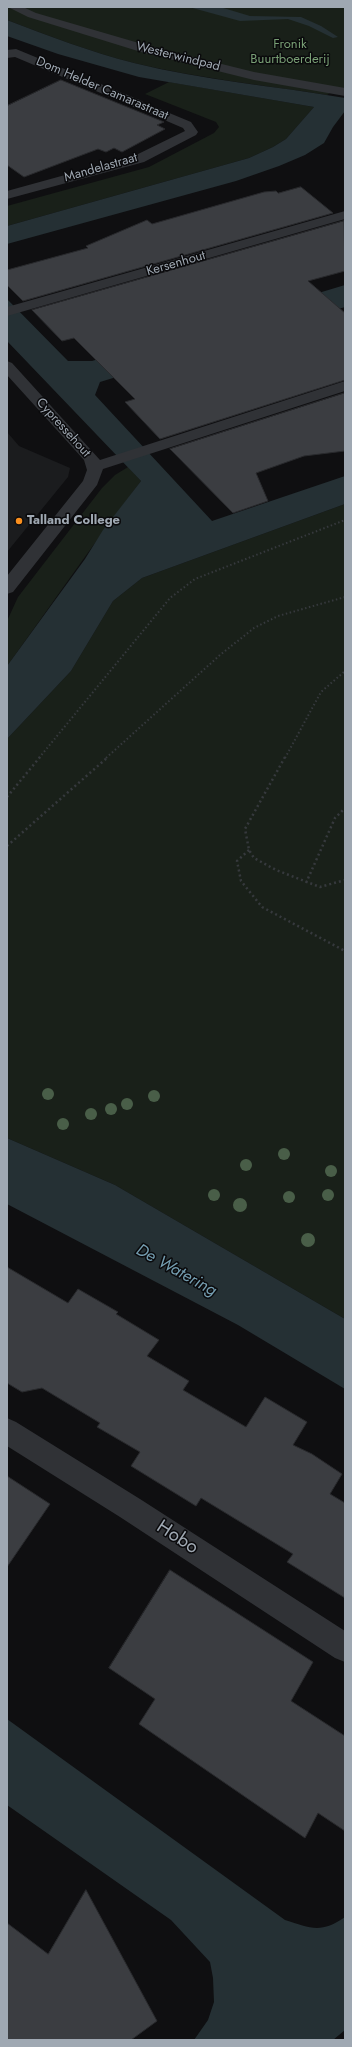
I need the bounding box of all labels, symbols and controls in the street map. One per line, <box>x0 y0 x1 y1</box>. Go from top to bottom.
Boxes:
park label: Fronik Buurtboerderij <box>250 37 330 68</box>
street label: Westerwindpad <box>134 39 222 75</box>
street label: Dom Helder Camarastraat <box>34 54 170 124</box>
street label: Mandelastraat <box>63 150 139 186</box>
street label: Kersenhout <box>145 248 207 280</box>
street label: Cypressehout <box>32 395 94 461</box>
place label: Talland College <box>27 513 120 529</box>
marker: Talland College <box>14 516 24 526</box>
water label: De Watering <box>132 1240 220 1302</box>
street label: Hobo <box>152 1516 202 1560</box>

